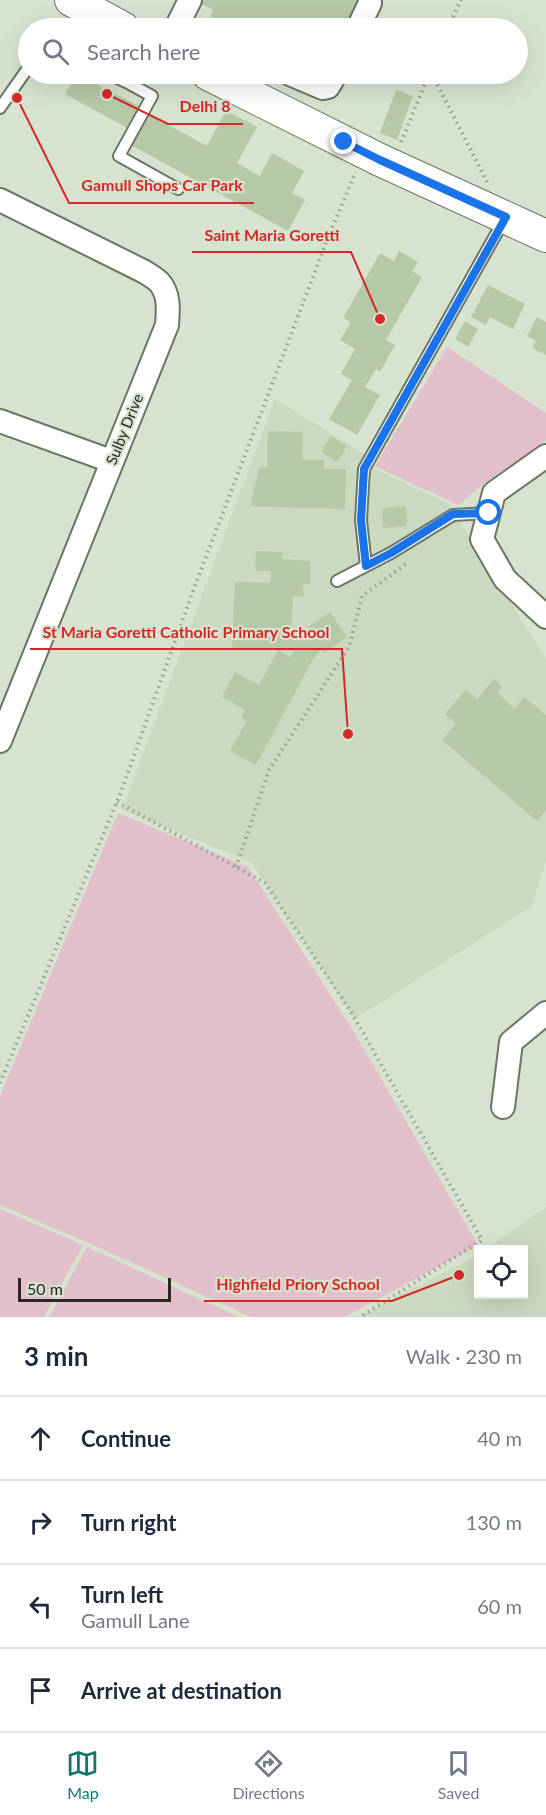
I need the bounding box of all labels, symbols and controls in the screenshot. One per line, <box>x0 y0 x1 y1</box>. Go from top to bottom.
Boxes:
search box <box>18 18 528 84</box>
icon: search <box>39 35 72 68</box>
text: Search here <box>87 38 200 65</box>
callout: Delhi 8 <box>168 90 243 124</box>
text: Delhi 8 <box>180 96 230 115</box>
route end <box>330 128 356 154</box>
callout: Gamull Shops Car Park <box>69 169 254 203</box>
text: Gamull Shops Car Park <box>81 175 243 194</box>
callout: Saint Maria Goretti <box>192 218 351 252</box>
text: Saint Maria Goretti <box>204 225 340 244</box>
street label: Sulby Drive <box>102 391 146 467</box>
route start <box>475 499 501 525</box>
callout: St Maria Goretti Catholic Primary School <box>30 615 342 649</box>
text: St Maria Goretti Catholic Primary School <box>42 622 330 641</box>
map controls <box>474 1245 528 1299</box>
button: locate <box>474 1245 528 1299</box>
callout: Highfield Priory School <box>204 1267 392 1301</box>
text: Highfield Priory School <box>216 1274 380 1293</box>
scale bar <box>18 1275 171 1302</box>
text: 50 m <box>27 1279 63 1298</box>
text: 3 min <box>24 1340 88 1372</box>
text: Walk · 230 m <box>406 1344 522 1368</box>
icon: ahead <box>24 1422 57 1455</box>
text: Continue <box>81 1425 171 1452</box>
text: 40 m <box>477 1426 522 1450</box>
icon: right <box>24 1506 57 1539</box>
text: Turn right <box>81 1509 176 1536</box>
text: 130 m <box>466 1510 522 1534</box>
text: Turn left <box>81 1581 163 1608</box>
icon: left <box>24 1590 57 1623</box>
text: 60 m <box>477 1594 522 1618</box>
text: Gamull Lane <box>81 1608 190 1632</box>
icon: arrive <box>24 1674 57 1707</box>
text: Arrive at destination <box>81 1677 282 1704</box>
tab: Map <box>66 1747 99 1802</box>
tab: Directions <box>232 1747 305 1802</box>
tab: Saved <box>438 1747 479 1802</box>

